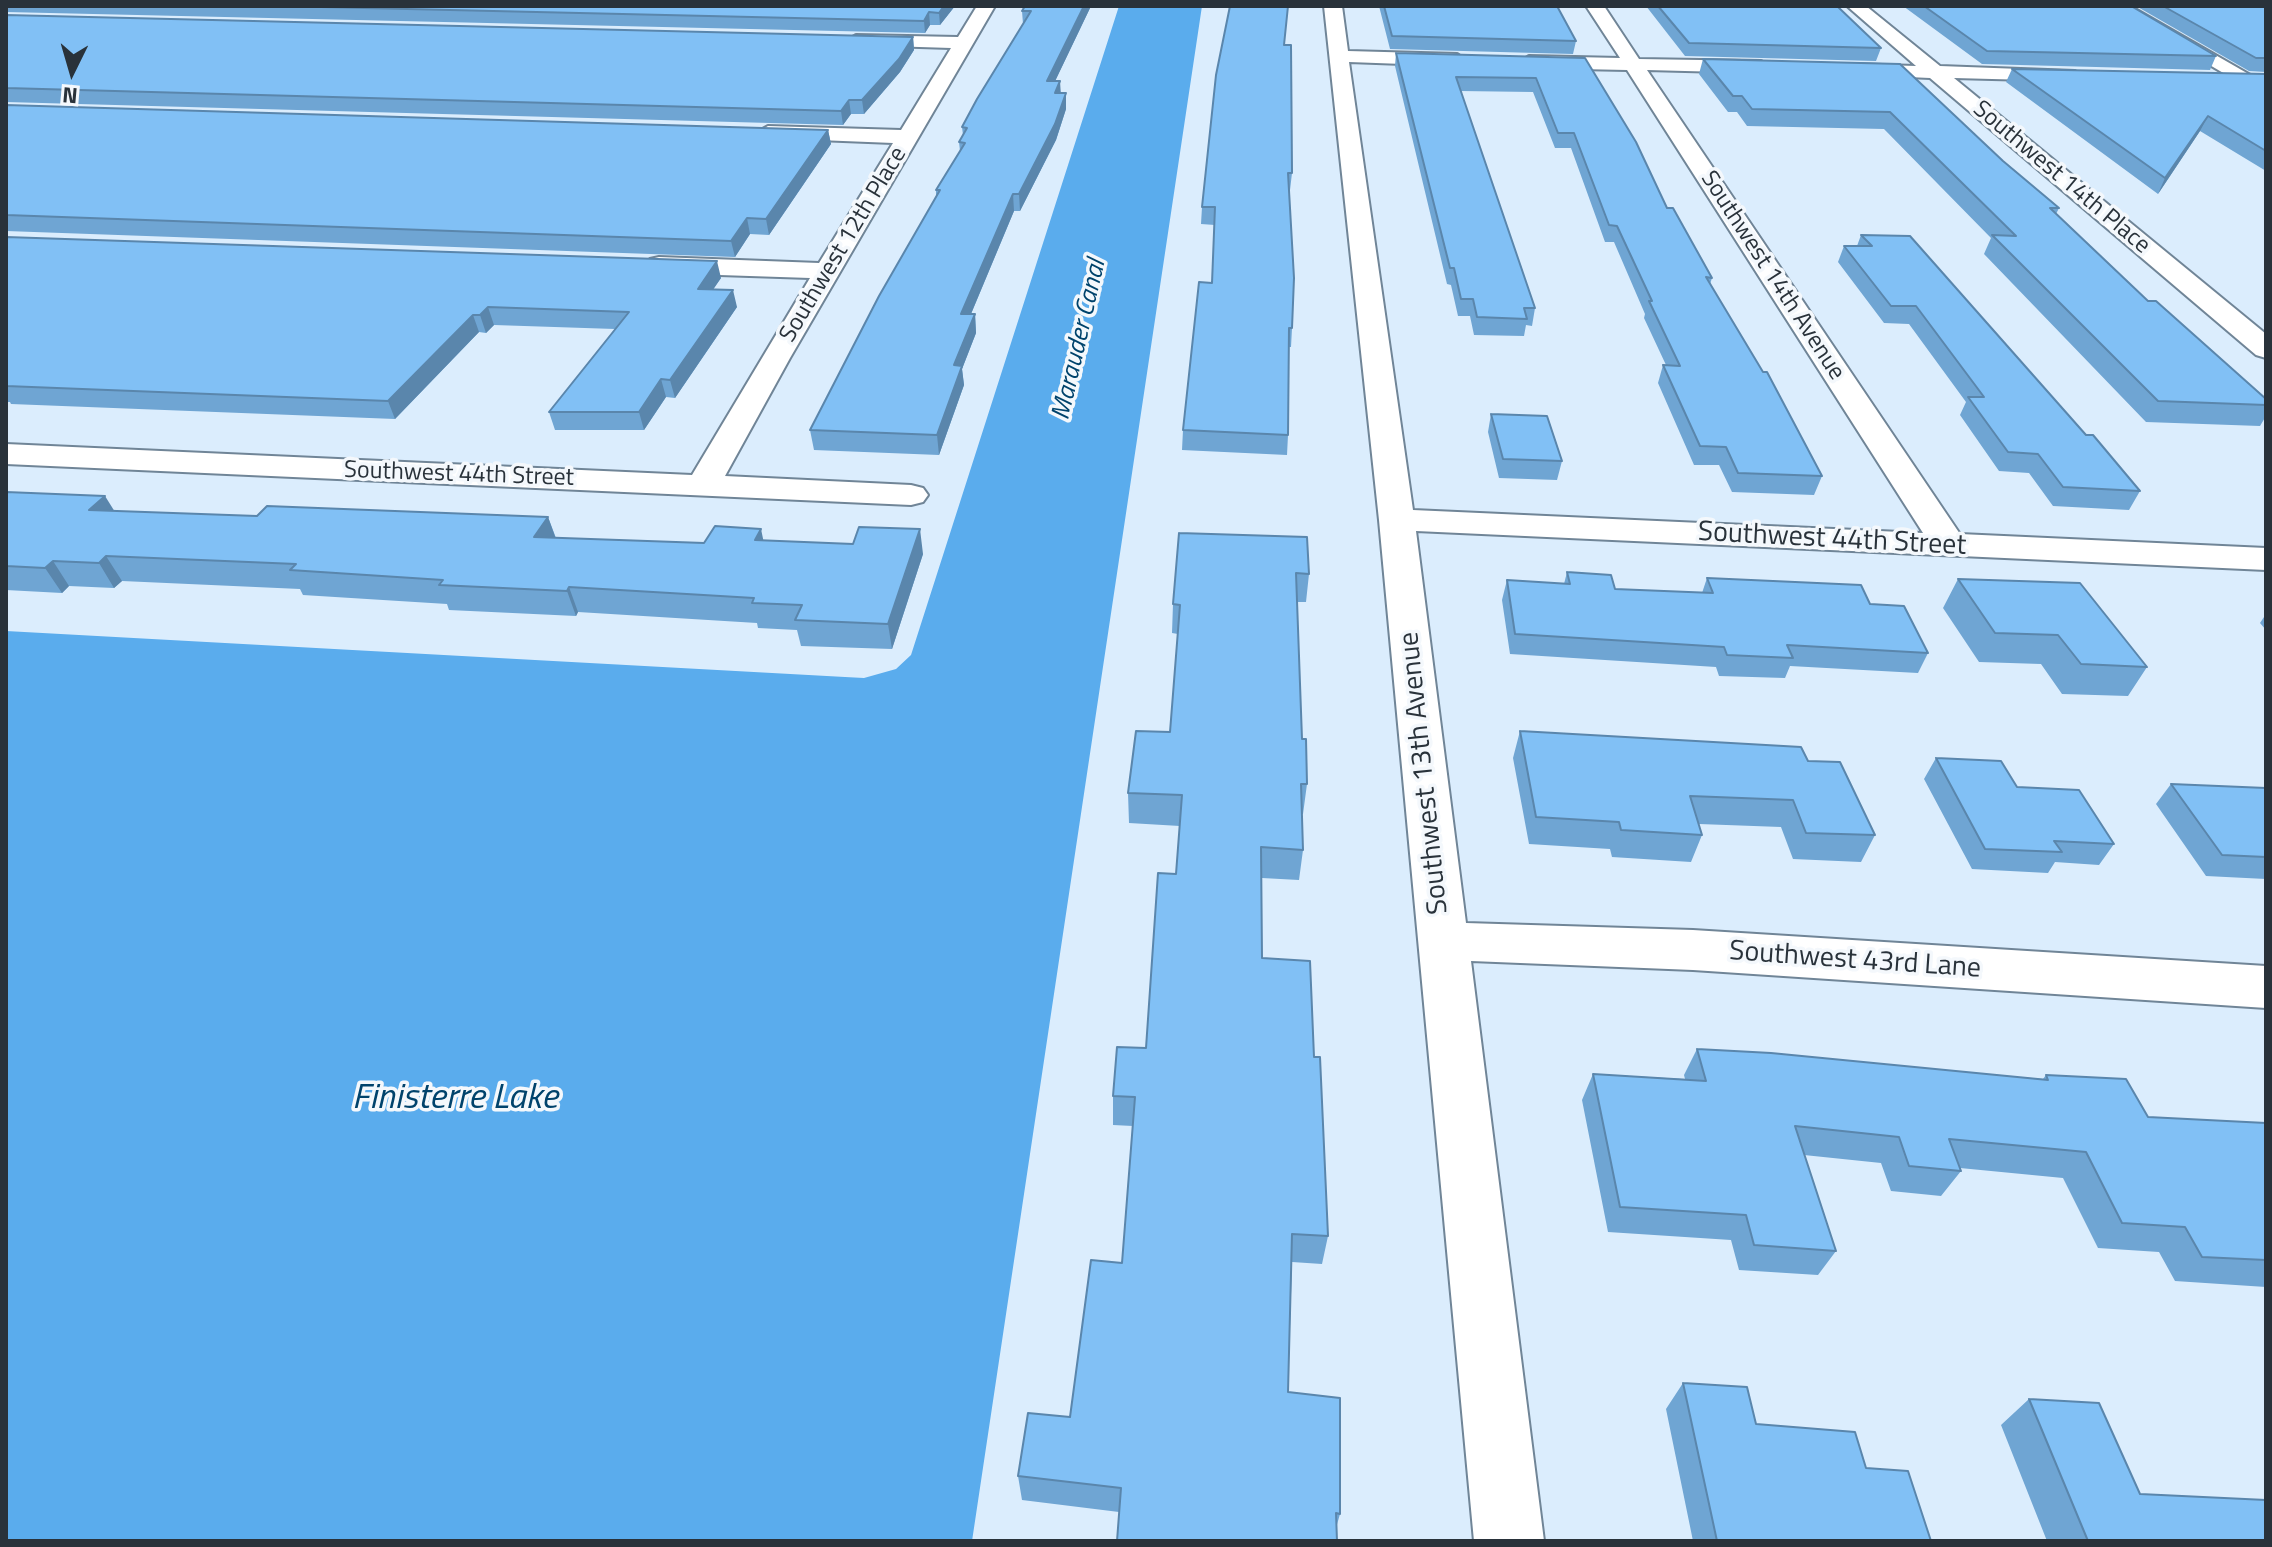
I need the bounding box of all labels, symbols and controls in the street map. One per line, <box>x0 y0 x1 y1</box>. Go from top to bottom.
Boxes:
north arrow <box>32 32 112 112</box>
text: N <box>61 78 79 114</box>
street label: Southwest 14th Place <box>1967 95 2155 261</box>
street label: Southwest 12th Place <box>774 142 914 348</box>
street label: Southwest 14th Avenue <box>1694 166 1850 386</box>
water label: Marauder Canal <box>1046 257 1114 423</box>
street label: Southwest 44th Street <box>344 457 574 493</box>
street label: Southwest 44th Street <box>1697 516 1967 564</box>
street label: Southwest 13th Avenue <box>1393 630 1457 916</box>
street label: Southwest 43rd Lane <box>1728 935 1982 987</box>
water label: Finisterre Lake <box>352 1077 558 1121</box>

